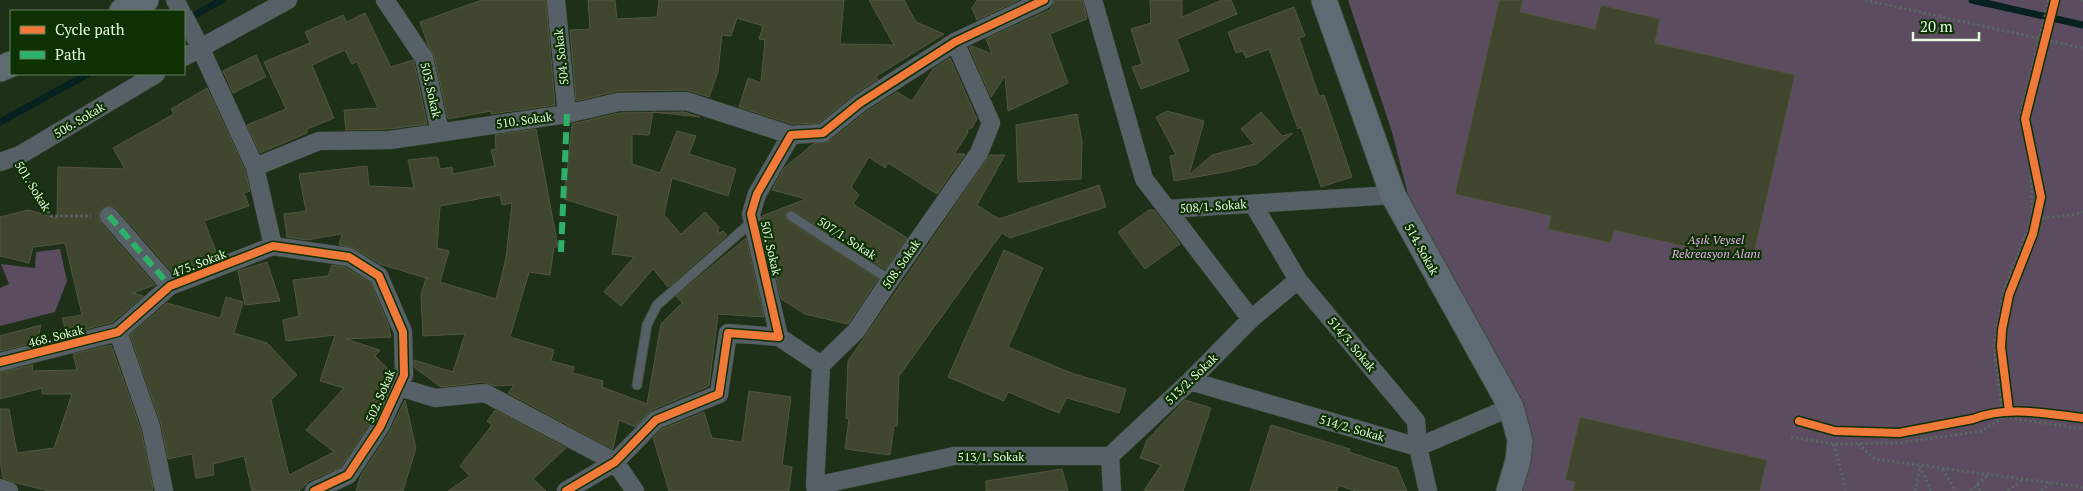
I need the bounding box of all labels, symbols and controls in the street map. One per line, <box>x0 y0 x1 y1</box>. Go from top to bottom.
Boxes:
legend <box>10 10 185 75</box>
scale bar <box>1913 10 1979 42</box>
text: 20 m <box>1920 16 1953 36</box>
text: Cycle path <box>55 19 125 39</box>
street label: 504. Sokak <box>551 27 571 86</box>
text: Path <box>55 44 86 64</box>
street label: 503. Sokak <box>417 61 445 120</box>
street label: 506. Sokak <box>51 99 108 141</box>
street label: 510. Sokak <box>495 109 554 131</box>
street label: 501. Sokak <box>12 158 55 215</box>
street label: 508/1. Sokak <box>1179 196 1248 216</box>
street label: 507/1. Sokak <box>815 213 880 263</box>
street label: 507. Sokak <box>757 219 785 277</box>
street label: 514. Sokak <box>1402 221 1443 278</box>
park label: Aşık Veysel Rekreasyon Alanı <box>1671 232 1760 261</box>
street label: 508. Sokak <box>879 236 924 291</box>
street label: 475. Sokak <box>170 246 229 280</box>
street label: 514/3. Sokak <box>1325 314 1380 375</box>
street label: 468. Sokak <box>27 322 86 350</box>
street label: 513/2. Sokak <box>1162 350 1221 408</box>
street label: 502. Sokak <box>362 366 398 425</box>
street label: 514/2. Sokak <box>1318 412 1387 445</box>
street label: 513/1. Sokak <box>957 449 1025 464</box>

